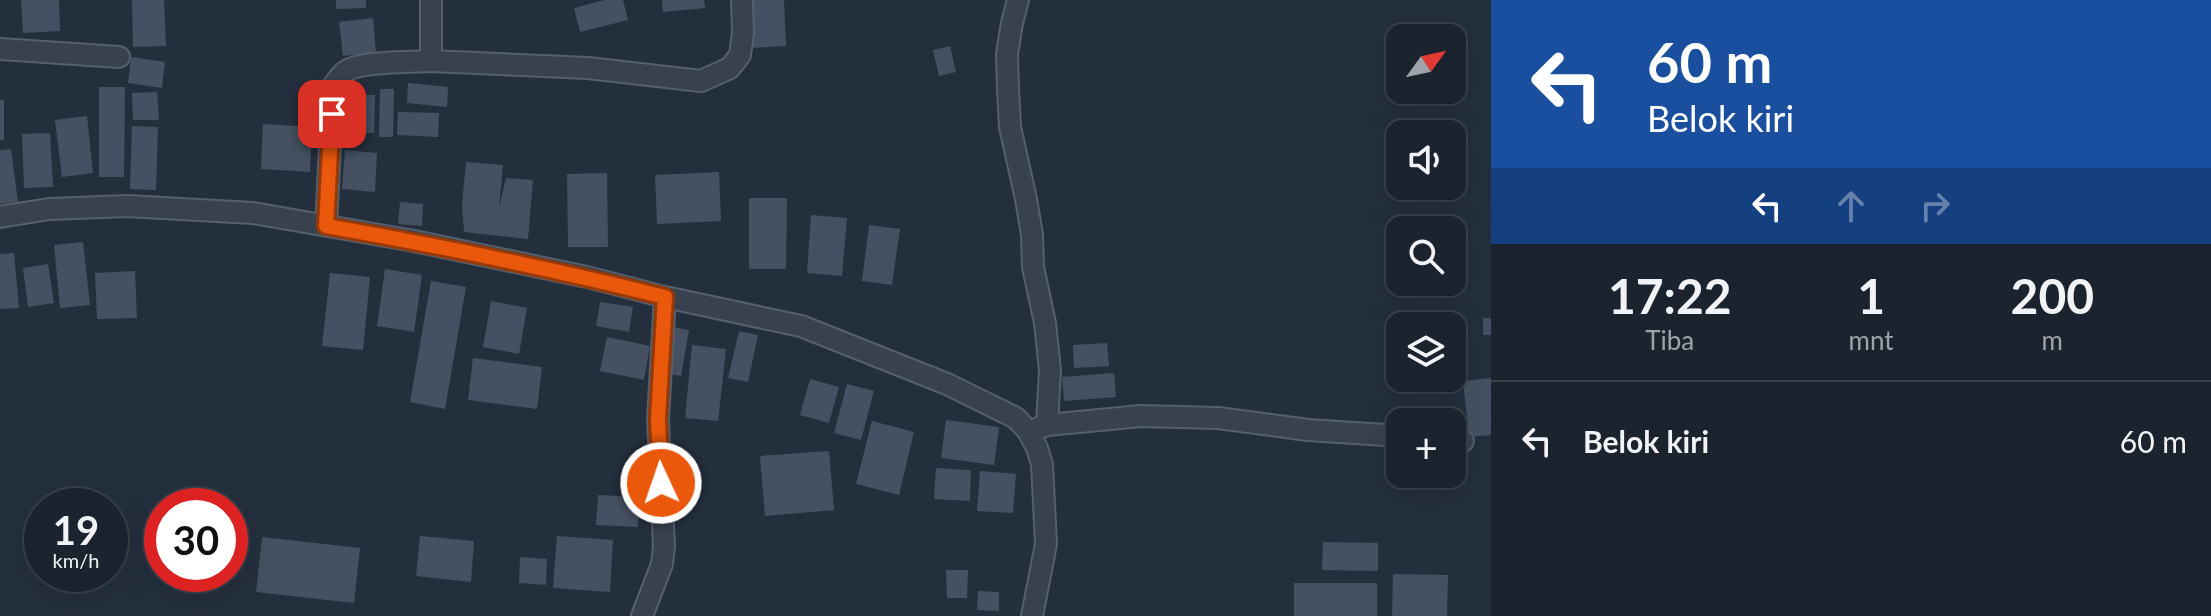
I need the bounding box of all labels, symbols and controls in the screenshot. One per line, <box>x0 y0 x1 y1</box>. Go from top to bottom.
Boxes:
north arrow <box>1386 24 1466 104</box>
map controls <box>1386 24 1466 488</box>
text: 60 m <box>1647 28 1772 95</box>
icon: left <box>1515 32 1619 136</box>
pin <box>298 80 366 148</box>
icon: arrive <box>310 92 354 136</box>
text: Belok kiri <box>1647 96 1794 140</box>
button: sound <box>1386 120 1466 200</box>
icon: left <box>1745 184 1789 228</box>
icon: ahead <box>1829 184 1873 228</box>
icon: right <box>1913 184 1957 228</box>
button: search <box>1386 216 1466 296</box>
text: 17:22 <box>1608 267 1732 324</box>
text: 1 <box>1857 267 1885 324</box>
text: 200 <box>2011 267 2094 324</box>
button: layers <box>1386 312 1466 392</box>
text: Tiba <box>1645 324 1694 356</box>
text: mnt <box>1849 324 1894 356</box>
text: m <box>2042 324 2063 356</box>
button: + <box>1386 408 1466 488</box>
icon: left <box>1515 419 1559 463</box>
text: Belok kiri <box>1583 423 1709 459</box>
text: 60 m <box>2120 423 2187 459</box>
position arrow <box>619 441 703 525</box>
speed limit sign: 30 <box>144 488 248 592</box>
text: 19 <box>53 506 99 554</box>
text: km/h <box>53 548 99 572</box>

